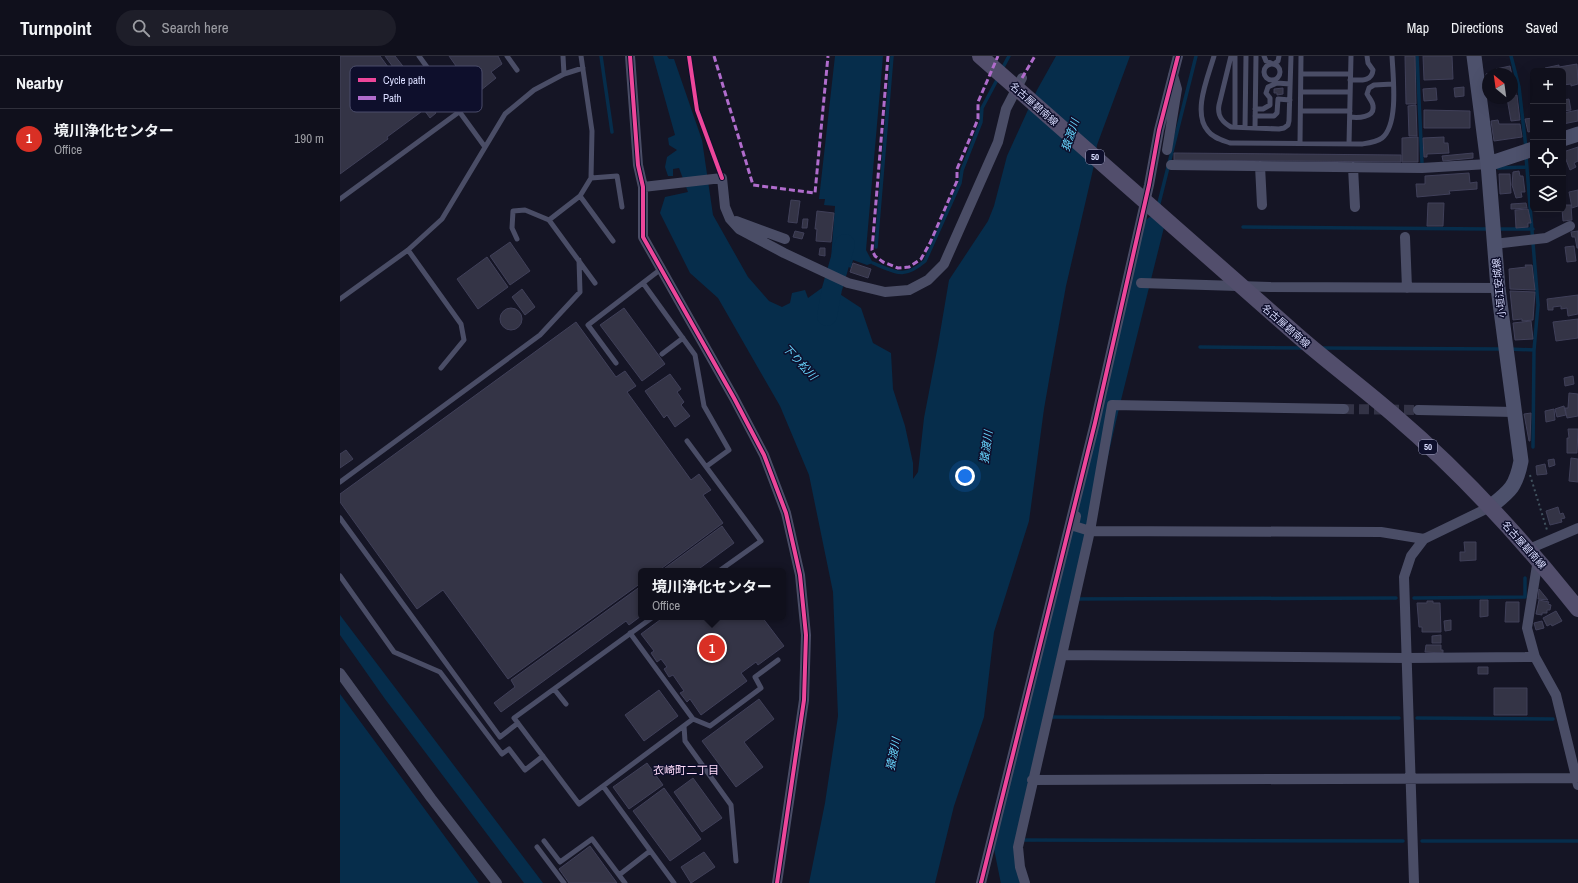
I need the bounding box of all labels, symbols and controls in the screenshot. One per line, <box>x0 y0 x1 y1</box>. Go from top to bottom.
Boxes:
search box <box>116 10 396 46</box>
text: Turnpoint <box>20 15 92 41</box>
icon: search <box>130 17 152 39</box>
text: Search here <box>162 17 229 38</box>
text: Map <box>1407 19 1429 37</box>
text: Directions <box>1451 19 1503 37</box>
text: Saved <box>1525 19 1558 37</box>
legend <box>350 66 482 112</box>
north arrow <box>1482 68 1518 104</box>
map controls <box>1530 68 1566 212</box>
button: + <box>1530 68 1566 104</box>
text: Nearby <box>16 71 63 94</box>
text: Cycle path <box>383 73 426 87</box>
street label: 名古屋碧南線 <box>1007 79 1061 129</box>
text: Path <box>383 91 402 105</box>
button: − <box>1530 104 1566 140</box>
water label: 猿渡川 <box>1058 116 1082 153</box>
text: 境川浄化センター <box>54 120 174 141</box>
text: 1 <box>26 130 32 147</box>
text: 190 m <box>294 130 324 147</box>
button: locate <box>1530 140 1566 176</box>
text: Office <box>54 141 82 158</box>
road number: 50 <box>1086 150 1104 164</box>
button: layers <box>1530 176 1566 212</box>
street label: 小垣江安城線 <box>1489 257 1509 319</box>
street label: 名古屋碧南線 <box>1259 301 1313 351</box>
water label: 下り松川 <box>780 341 821 384</box>
water label: 猿渡川 <box>977 429 995 464</box>
road number: 50 <box>1419 440 1437 454</box>
your location <box>955 466 975 486</box>
street label: 名古屋碧南線 <box>1499 518 1549 572</box>
popup <box>638 568 786 620</box>
text: 境川浄化センター <box>652 576 772 597</box>
text: Office <box>652 597 680 614</box>
pin: 1 <box>699 633 725 663</box>
water label: 猿渡川 <box>883 735 903 772</box>
district label: 衣崎町二丁目 <box>653 763 719 777</box>

